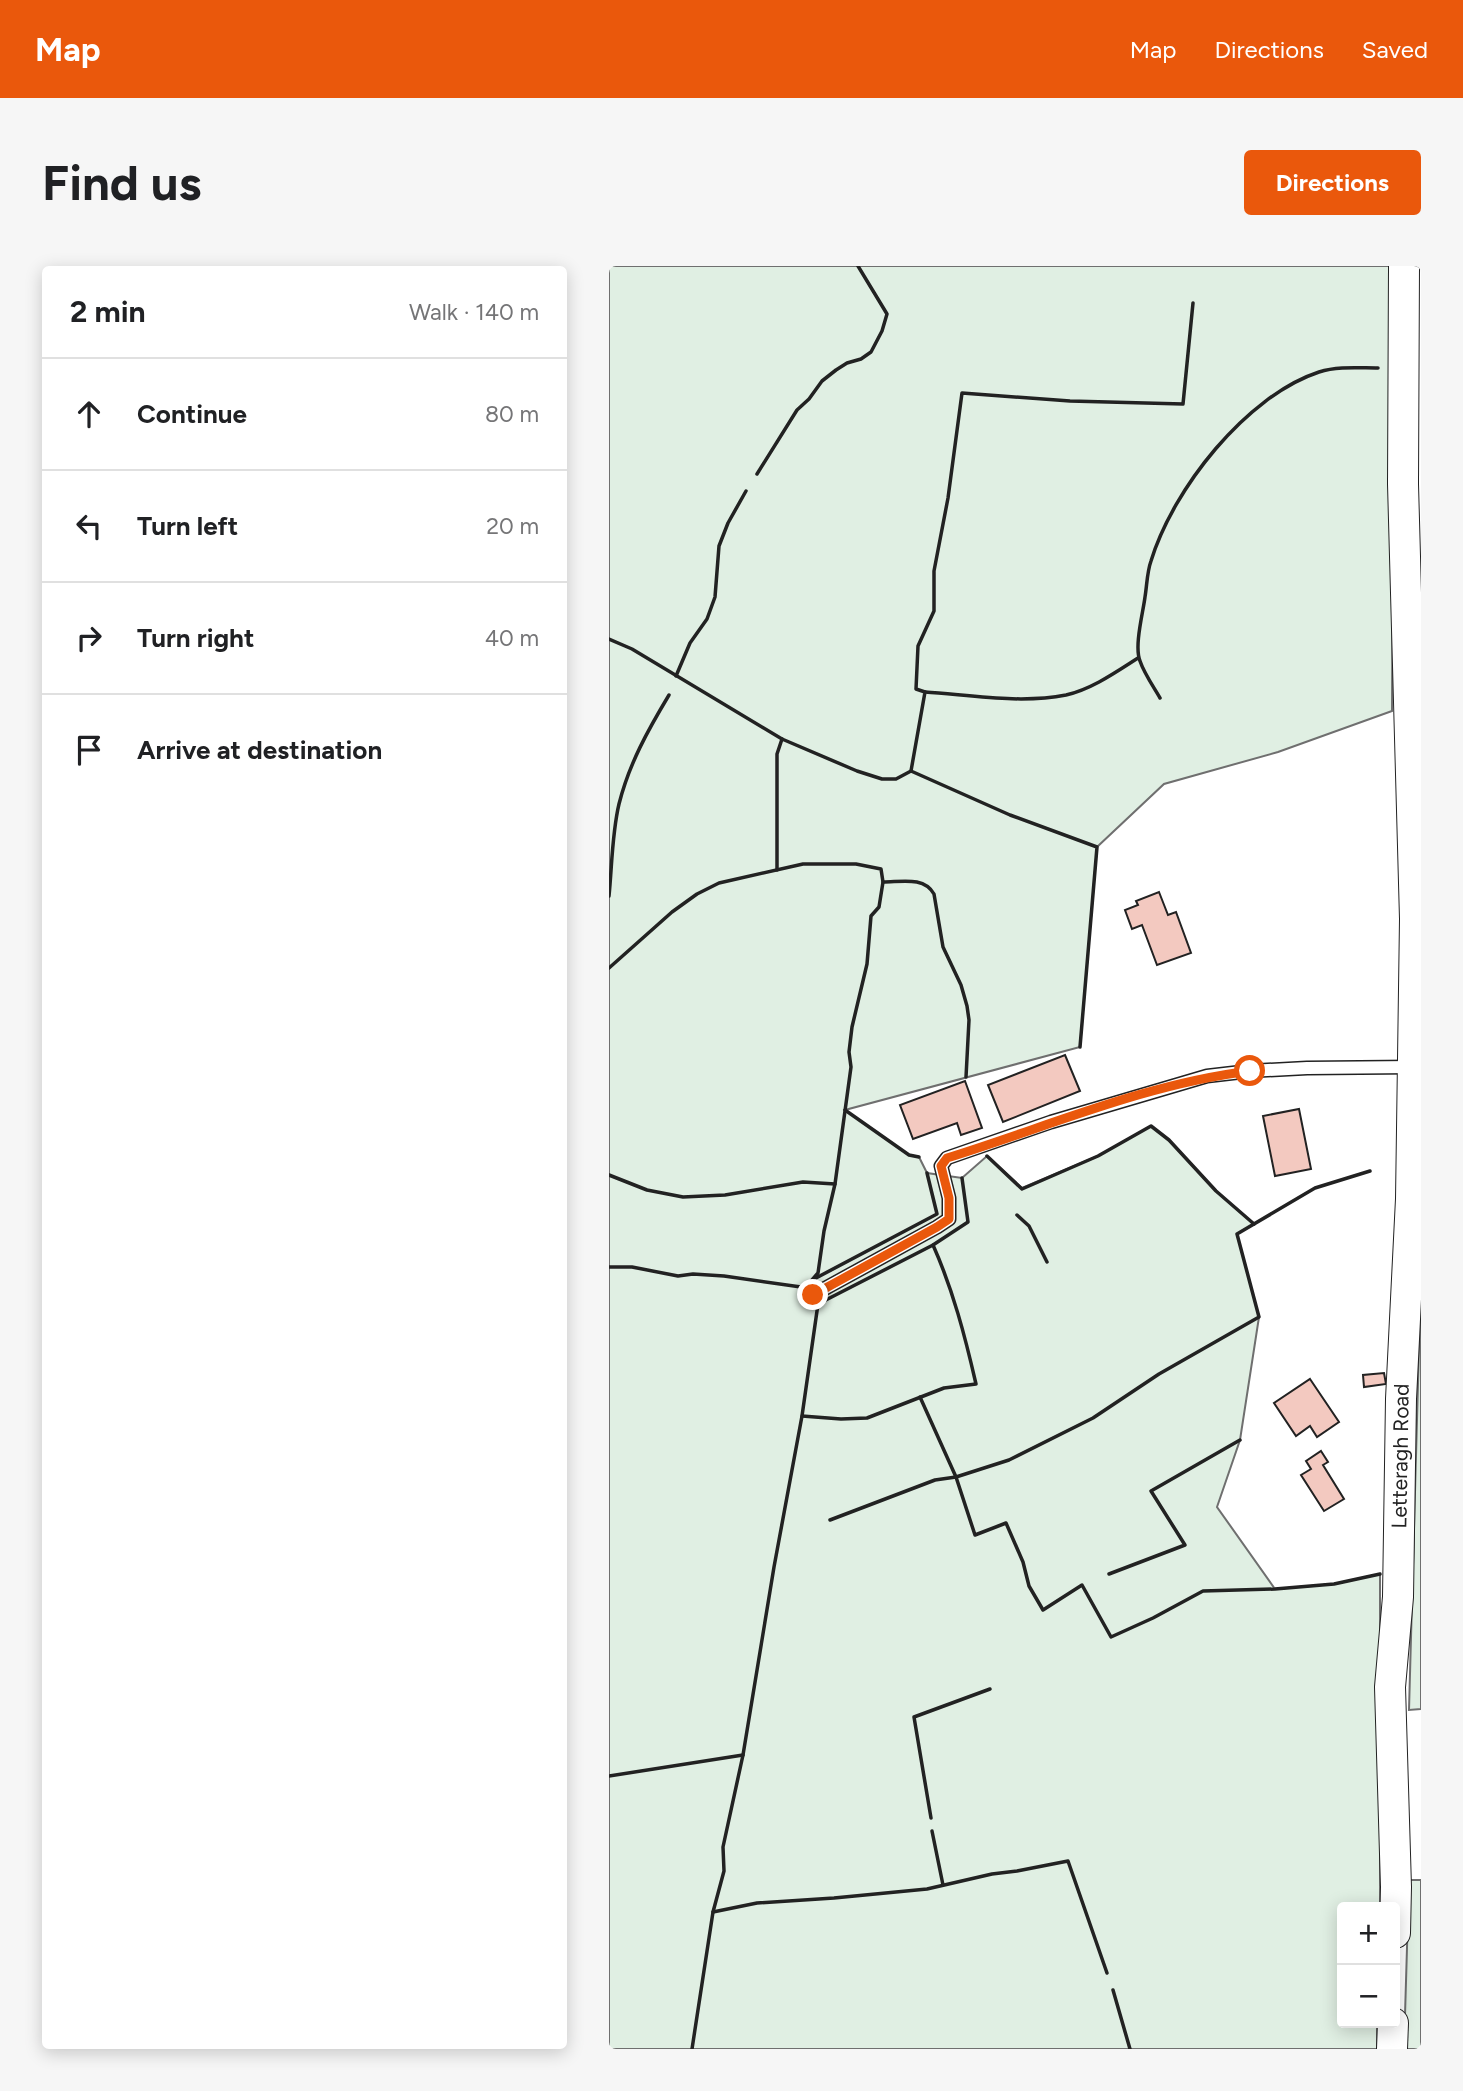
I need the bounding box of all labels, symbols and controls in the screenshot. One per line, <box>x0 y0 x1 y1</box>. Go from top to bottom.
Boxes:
text: Map <box>35 30 101 69</box>
text: Map <box>1130 35 1176 64</box>
text: Directions <box>1214 35 1324 64</box>
text: Saved <box>1362 35 1428 64</box>
button: Directions <box>1244 150 1421 215</box>
text: Find us <box>42 153 201 212</box>
text: 2 min <box>70 293 146 330</box>
text: Walk · 140 m <box>409 298 539 326</box>
icon: ahead <box>70 395 108 433</box>
text: Continue <box>137 398 247 430</box>
text: 80 m <box>485 400 539 428</box>
icon: left <box>70 507 108 545</box>
text: Turn left <box>137 510 238 542</box>
text: 20 m <box>486 512 539 540</box>
icon: right <box>70 619 108 657</box>
text: Turn right <box>137 622 254 654</box>
text: 40 m <box>485 624 539 652</box>
icon: arrive <box>70 731 108 769</box>
text: Arrive at destination <box>137 734 382 766</box>
route start <box>1234 1055 1265 1086</box>
route end <box>797 1279 828 1310</box>
street label: Letteragh Road <box>1386 1383 1414 1529</box>
map controls <box>1337 1902 1400 2028</box>
button: + <box>1337 1902 1400 1965</box>
button: − <box>1337 1965 1400 2028</box>

